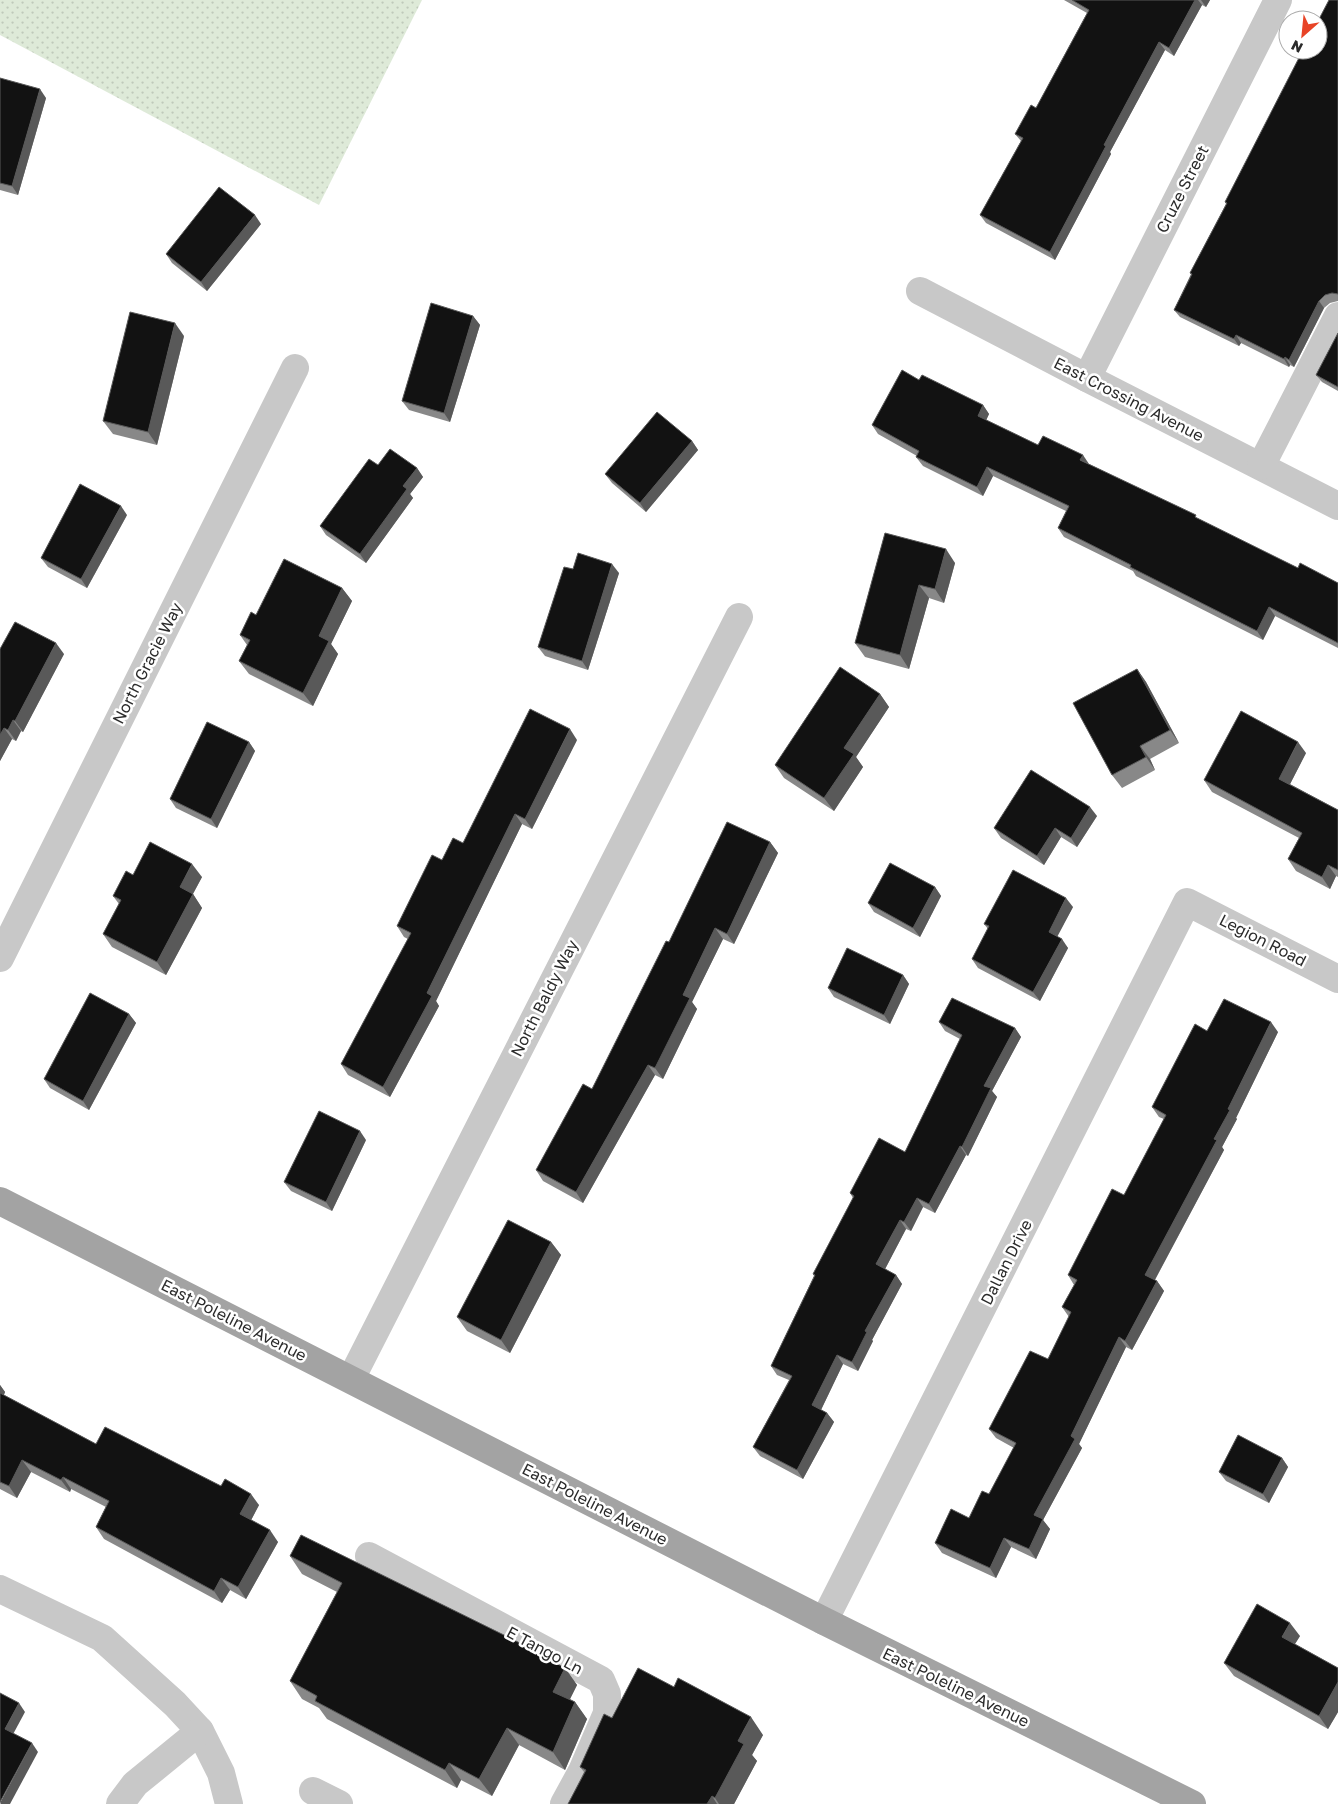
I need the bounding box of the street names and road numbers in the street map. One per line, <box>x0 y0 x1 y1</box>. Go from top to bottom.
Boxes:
street label: Cruze Street <box>1151 142 1213 236</box>
street label: East Crossing Avenue <box>1051 353 1207 445</box>
street label: North Gracie Way <box>108 599 186 727</box>
street label: Legion Road <box>1216 910 1310 970</box>
street label: North Baldy Way <box>506 936 582 1060</box>
street label: Dallan Drive <box>976 1216 1036 1308</box>
street label: East Poleline Avenue <box>158 1275 310 1365</box>
street label: East Poleline Avenue <box>519 1459 671 1549</box>
street label: E Tango Ln <box>503 1622 587 1678</box>
street label: East Poleline Avenue <box>879 1643 1033 1731</box>

